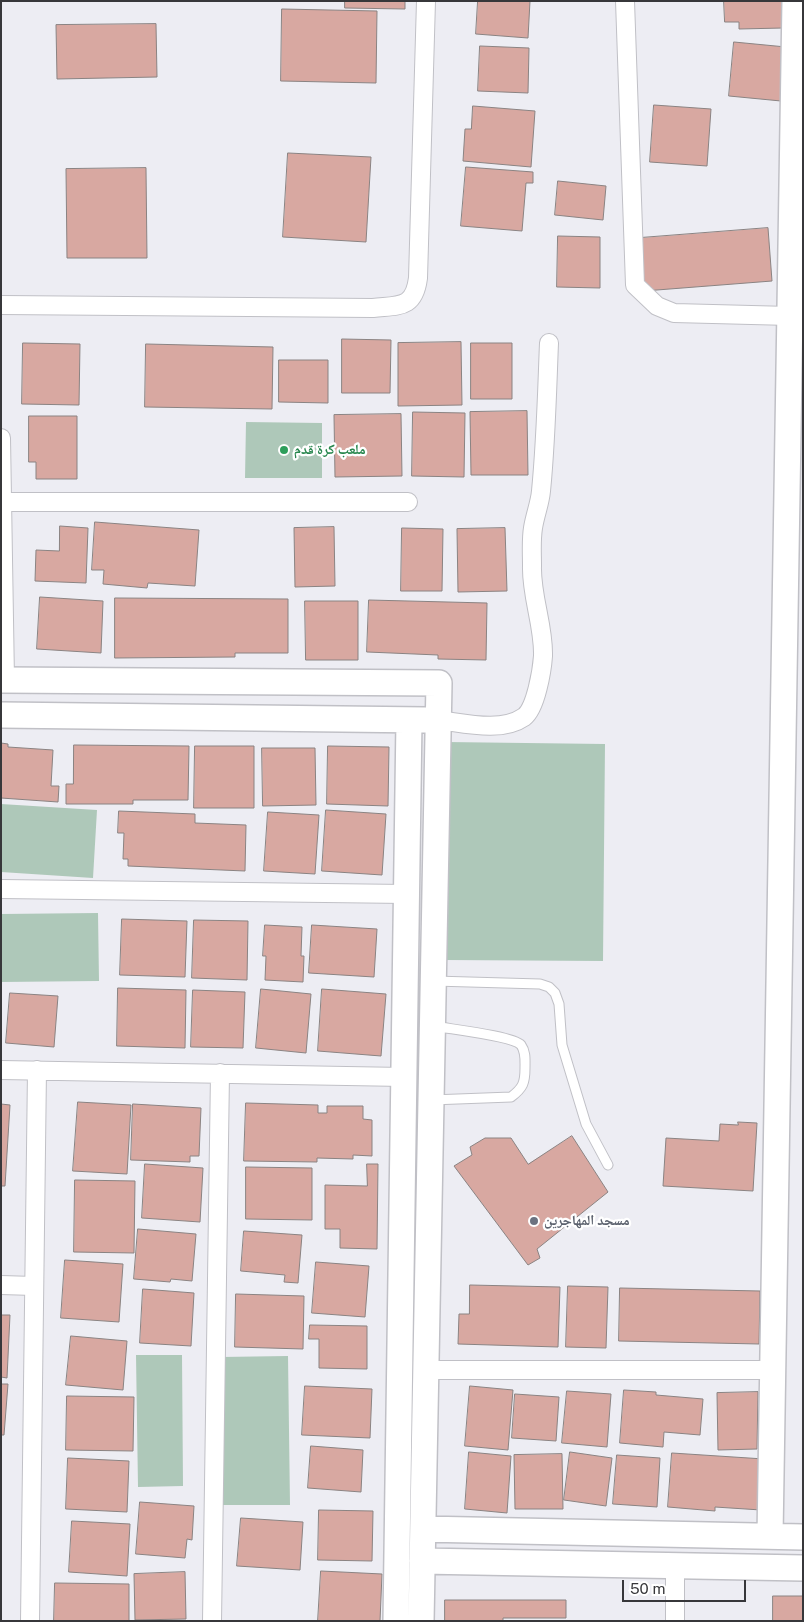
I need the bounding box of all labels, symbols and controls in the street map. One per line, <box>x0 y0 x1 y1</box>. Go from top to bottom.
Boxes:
place label: ملعب كرة قدم <box>294 442 366 458</box>
marker: ملعب كرة قدم <box>278 444 290 456</box>
place label: مسجد المهاجرين <box>544 1213 630 1229</box>
marker: مسجد المهاجرين <box>528 1215 540 1227</box>
scale bar <box>624 1570 748 1602</box>
text: 50 m <box>630 1580 665 1597</box>

